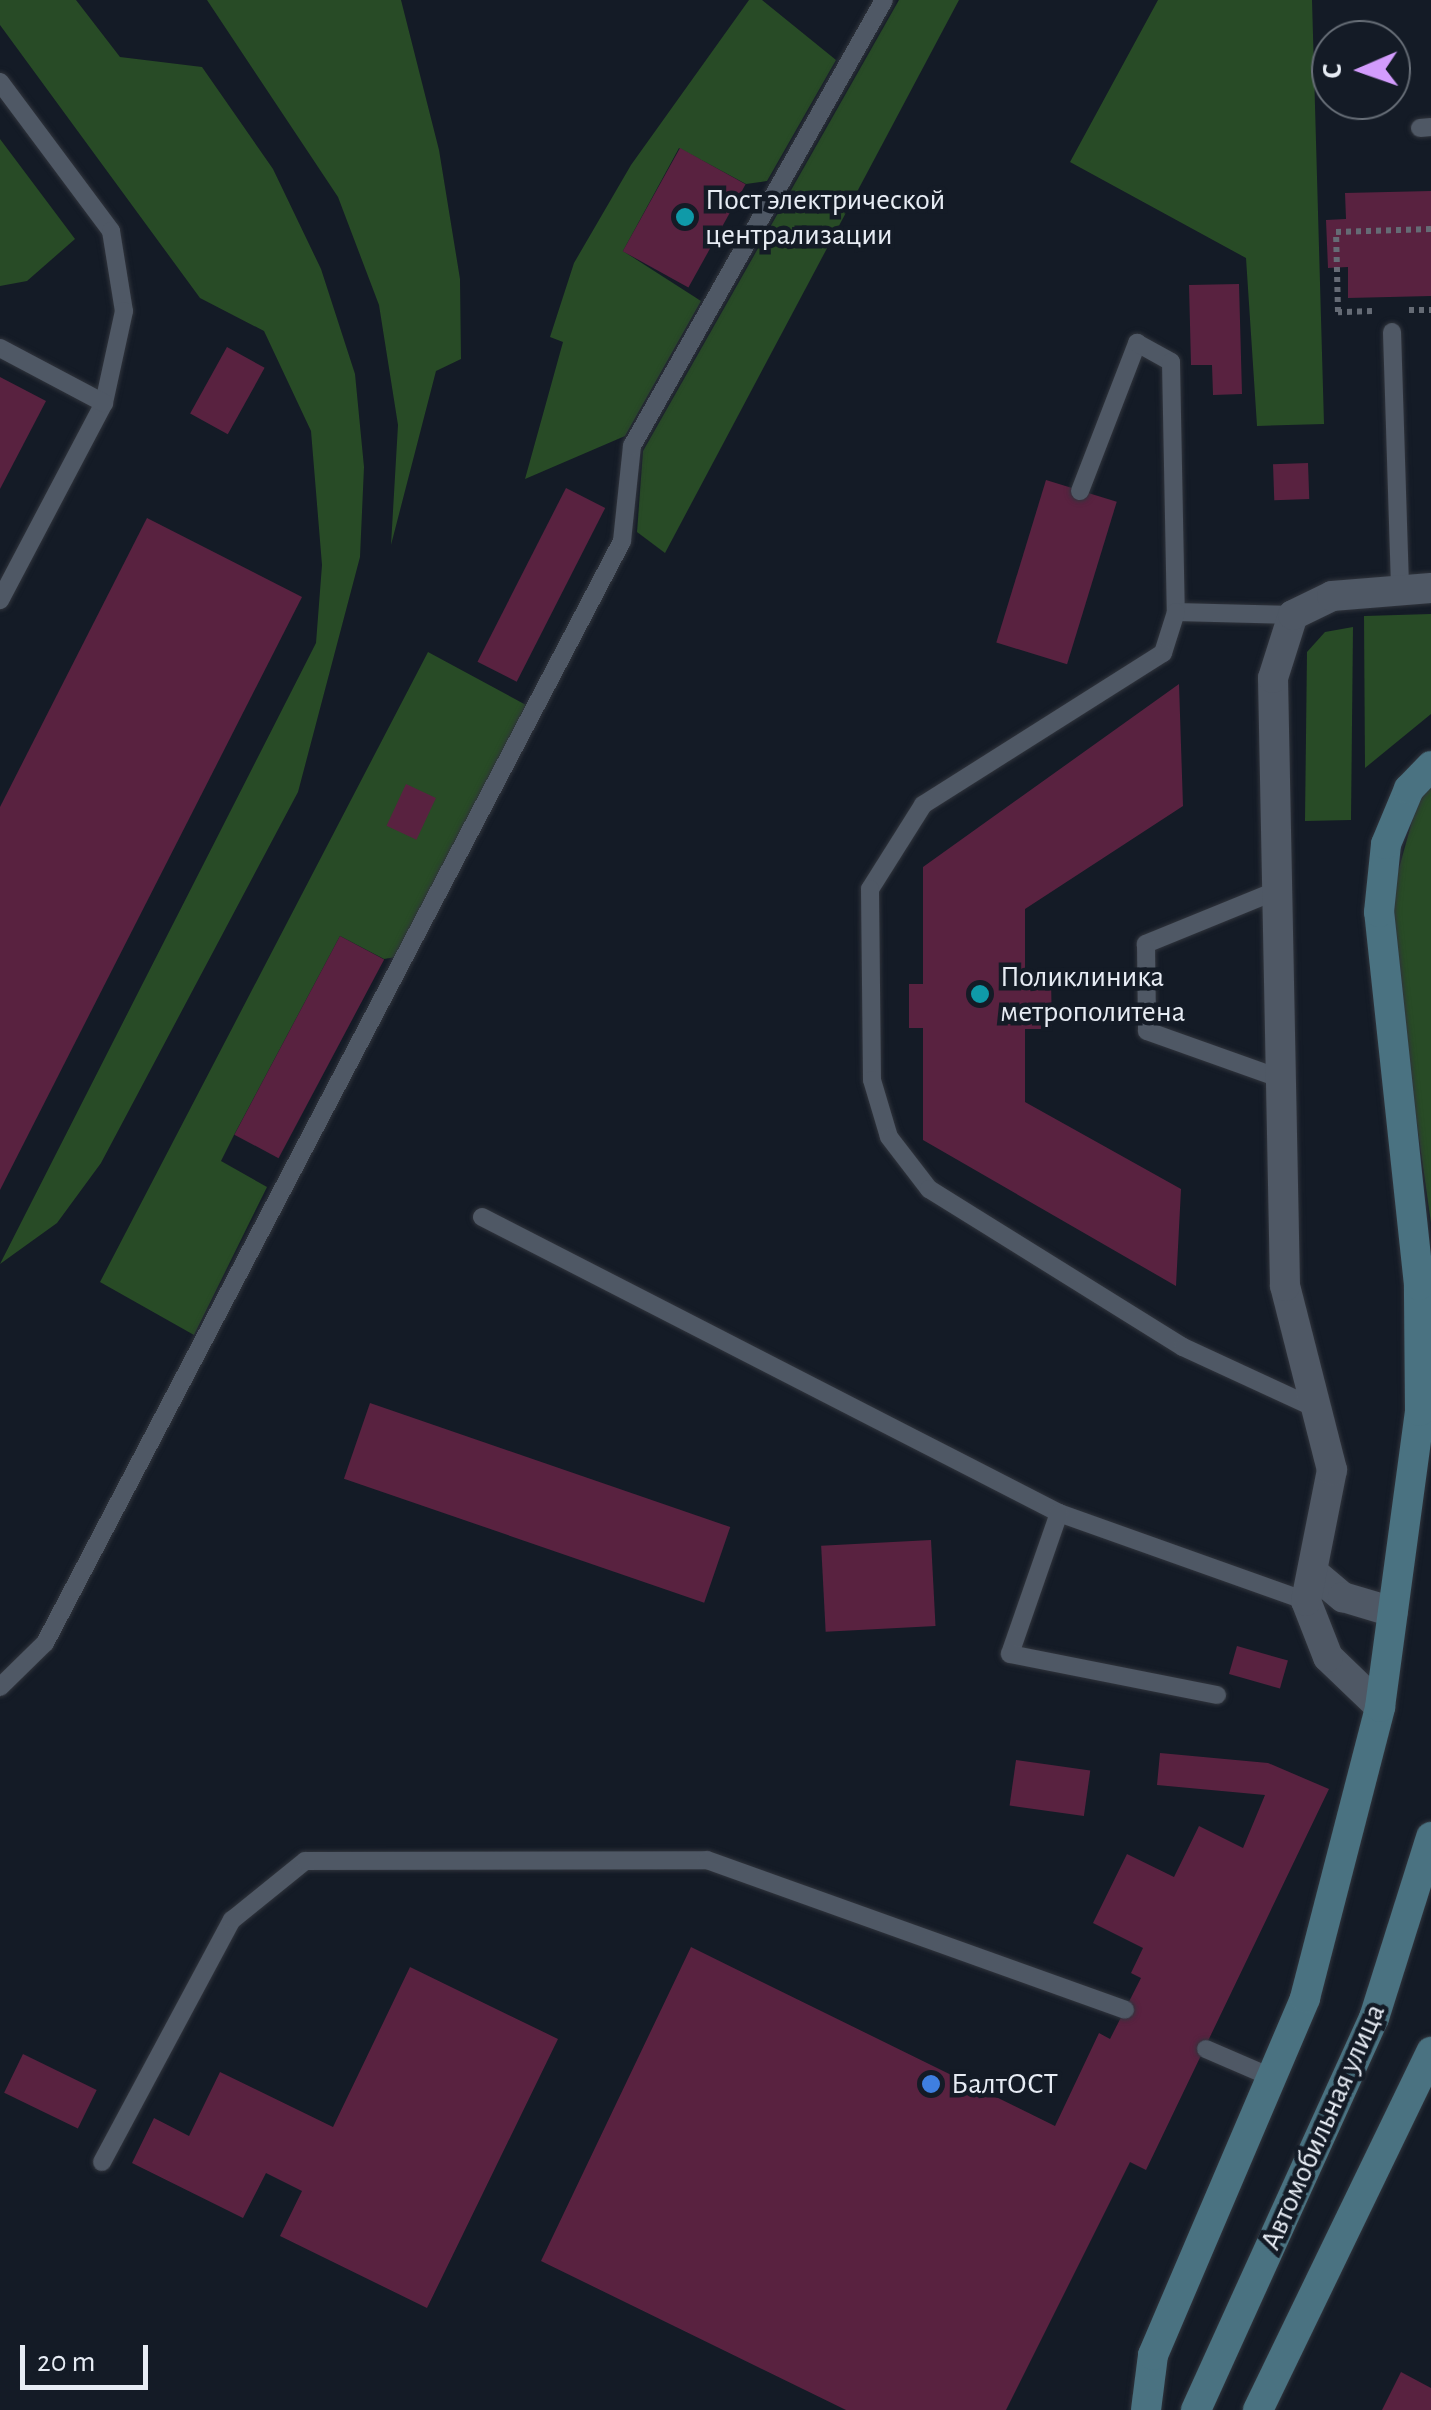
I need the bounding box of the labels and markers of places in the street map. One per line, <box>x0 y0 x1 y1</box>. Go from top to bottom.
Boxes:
place label: Пост электрической централизации <box>705 182 945 252</box>
marker: Пост электрической централизации <box>674 206 696 228</box>
place label: Поликлиника метрополитена <box>1000 959 1186 1030</box>
marker: Поликлиника метрополитена <box>969 983 991 1005</box>
place label: БалтОСТ <box>951 2066 1058 2102</box>
marker: БалтОСТ <box>920 2073 942 2095</box>

